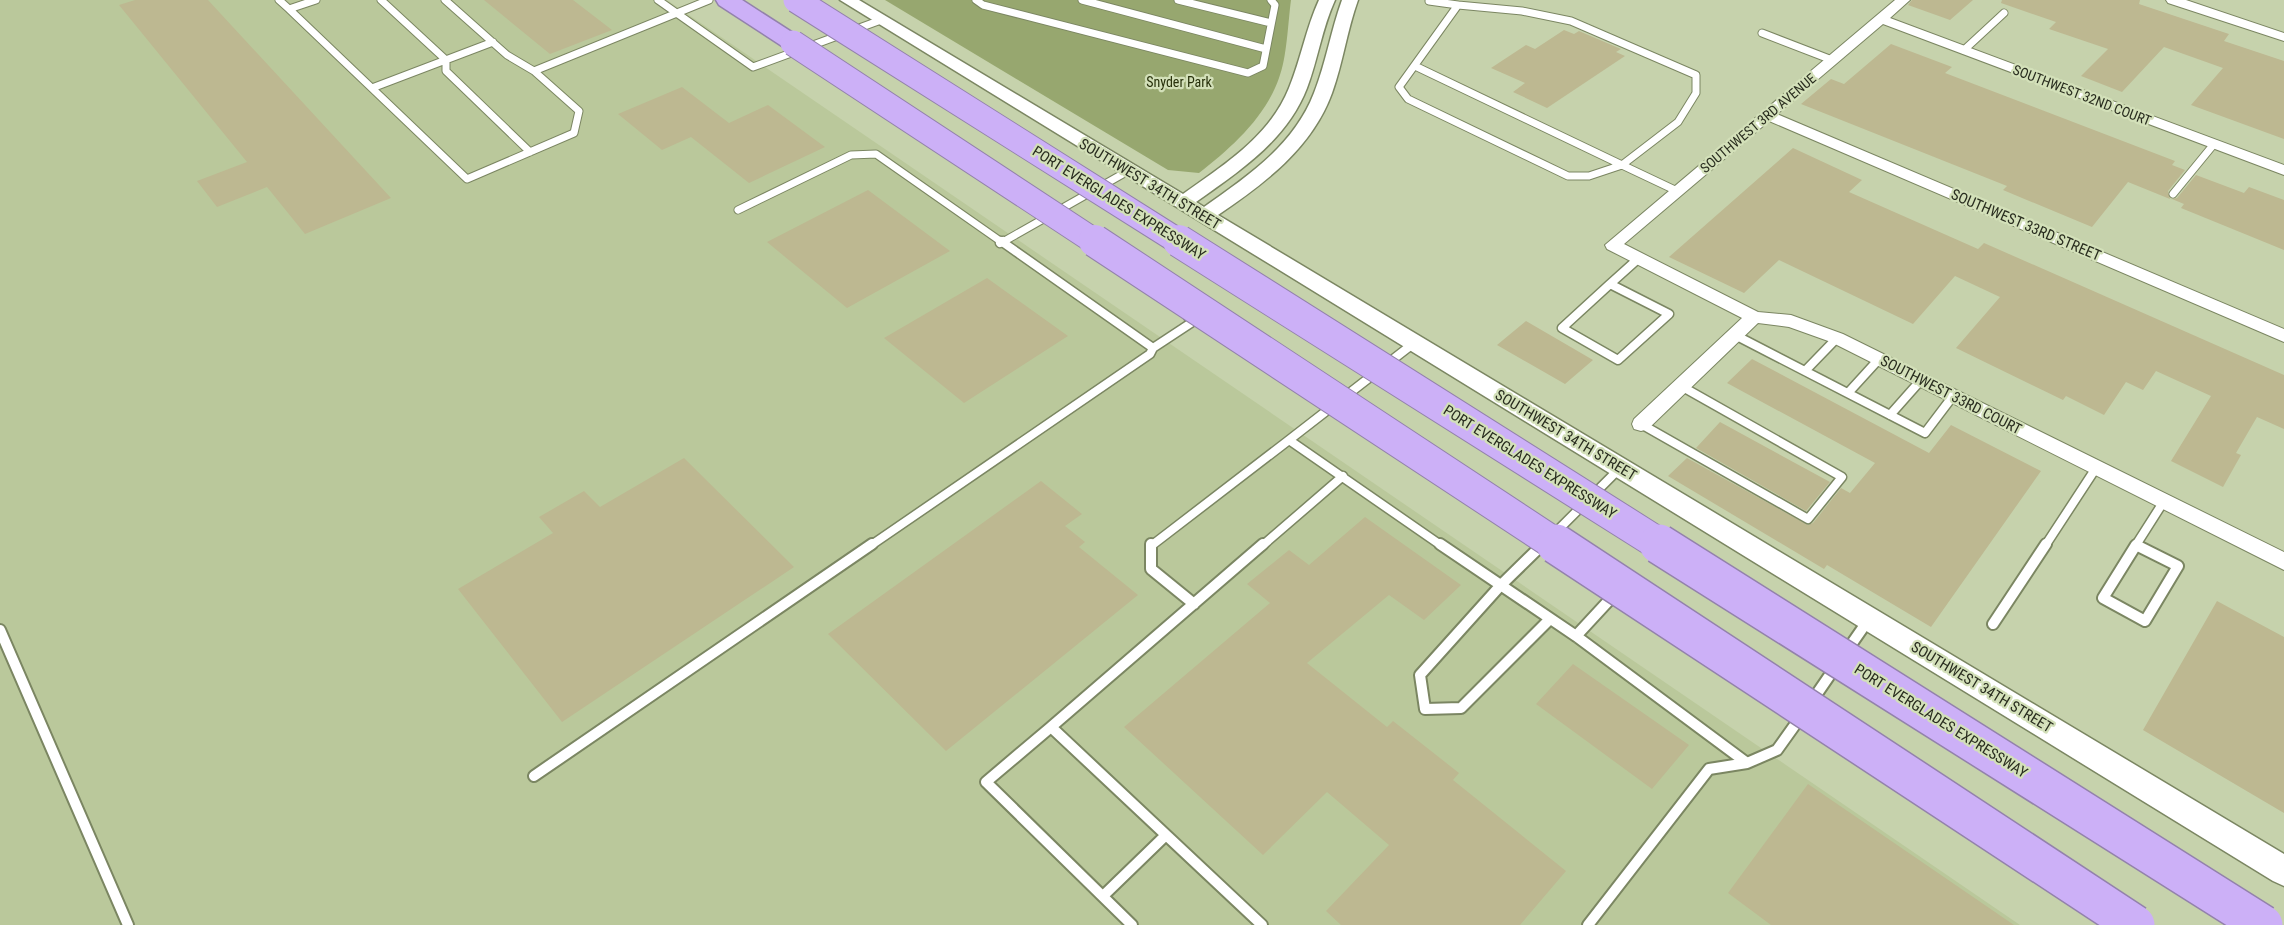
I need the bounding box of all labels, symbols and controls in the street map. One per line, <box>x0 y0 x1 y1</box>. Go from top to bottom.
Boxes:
street label: SOUTHWEST 32ND COURT <box>2011 61 2153 129</box>
street label: SOUTHWEST 3RD AVENUE <box>1697 70 1819 176</box>
park label: Snyder Park <box>1146 74 1213 90</box>
street label: SOUTHWEST 34TH STREET <box>1076 135 1224 233</box>
street label: PORT EVERGLADES EXPRESSWAY <box>1029 142 1209 264</box>
street label: SOUTHWEST 33RD STREET <box>1948 185 2104 265</box>
street label: SOUTHWEST 33RD COURT <box>1877 352 2025 438</box>
street label: SOUTHWEST 34TH STREET <box>1492 386 1640 484</box>
street label: PORT EVERGLADES EXPRESSWAY <box>1440 401 1620 523</box>
street label: SOUTHWEST 34TH STREET <box>1908 638 2056 736</box>
street label: PORT EVERGLADES EXPRESSWAY <box>1851 660 2031 782</box>

